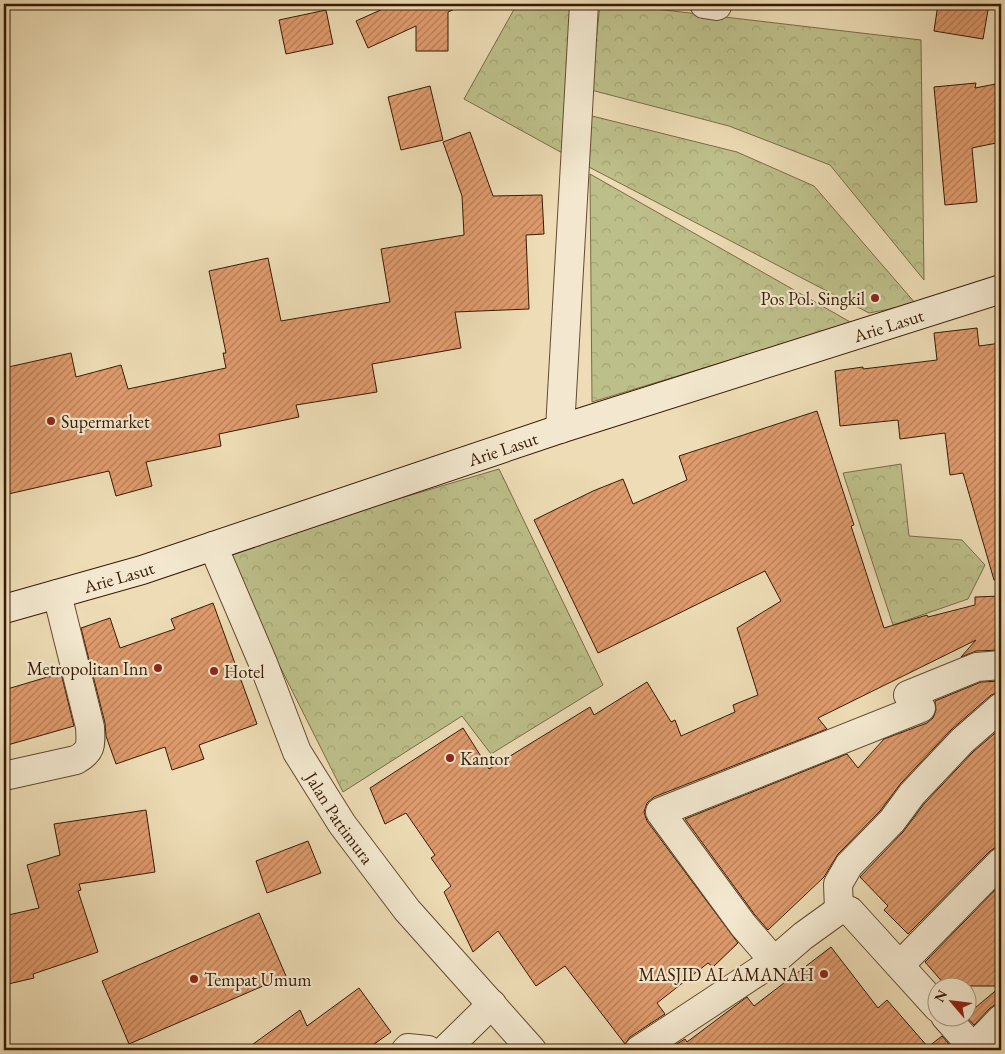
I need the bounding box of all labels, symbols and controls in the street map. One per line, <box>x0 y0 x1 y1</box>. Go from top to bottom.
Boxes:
place label: Pos Pol. Singkil <box>761 287 865 310</box>
marker: Pos Pol. Singkil <box>869 292 881 304</box>
street label: Arie Lasut <box>849 303 927 347</box>
place label: Supermarket <box>61 410 150 433</box>
marker: Supermarket <box>45 415 57 427</box>
street label: Arie Lasut <box>464 426 541 471</box>
street label: Arie Lasut <box>80 555 157 598</box>
place label: Metropolitan Inn <box>27 657 148 680</box>
place label: Hotel <box>224 660 264 683</box>
marker: Metropolitan Inn <box>152 662 164 674</box>
marker: Hotel <box>208 665 220 677</box>
place label: Kantor <box>460 747 510 770</box>
marker: Kantor <box>444 752 456 764</box>
street label: Jalan Pattimura <box>300 766 380 869</box>
place label: MASJID AL AMANAH <box>639 963 814 986</box>
place label: Tempat Umum <box>204 968 311 991</box>
marker: MASJID AL AMANAH <box>818 968 830 980</box>
marker: Tempat Umum <box>188 973 200 985</box>
north arrow <box>928 976 978 1026</box>
text: N <box>930 986 951 1005</box>

